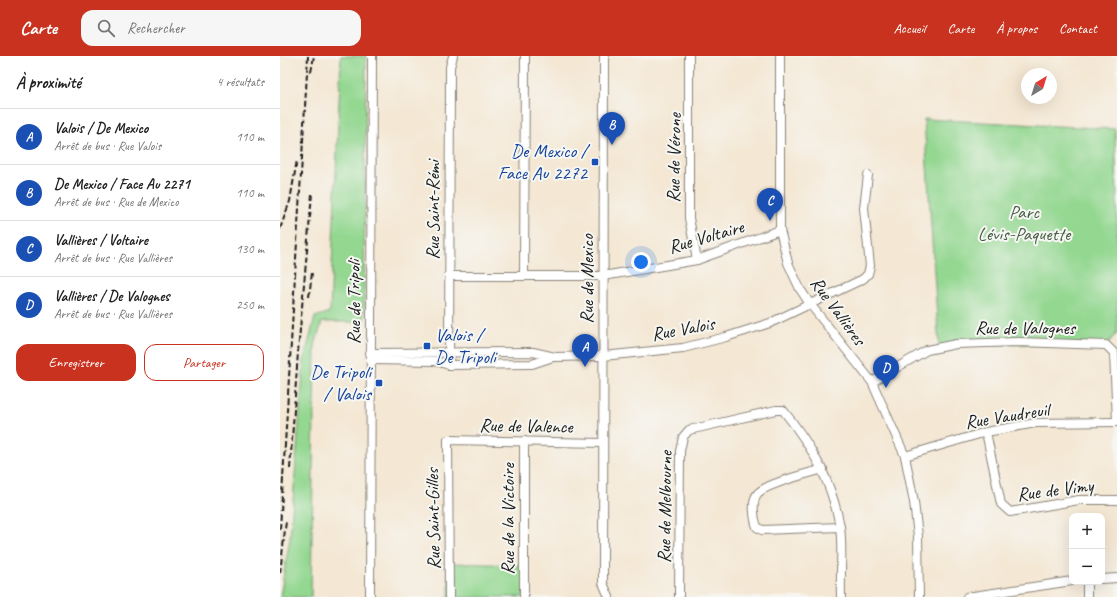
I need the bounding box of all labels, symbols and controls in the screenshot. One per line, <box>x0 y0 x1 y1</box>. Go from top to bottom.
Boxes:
search box <box>81 10 361 46</box>
text: Carte <box>20 16 57 40</box>
icon: search <box>95 17 117 39</box>
text: Rechercher <box>127 19 185 38</box>
text: Accueil <box>894 20 925 37</box>
text: Carte <box>947 20 974 37</box>
text: À propos <box>996 20 1037 37</box>
text: Contact <box>1059 20 1097 37</box>
north arrow <box>1021 68 1057 104</box>
text: À proximité <box>16 72 81 93</box>
text: 4 résultats <box>216 74 264 90</box>
street label: Rue de Vérone <box>661 111 687 203</box>
pin: B <box>599 112 625 145</box>
text: Valois / De Mexico <box>54 119 148 138</box>
text: A <box>26 129 32 145</box>
text: 110 m <box>236 129 264 145</box>
text: Arrêt de bus · Rue Valois <box>54 138 161 154</box>
place label: De Mexico / Face Au 2272 <box>498 139 591 185</box>
marker: De Mexico / Face Au 2272 <box>590 157 600 167</box>
street label: Rue Saint-Rémi <box>421 158 445 260</box>
text: De Mexico / Face Au 2271 <box>54 175 190 194</box>
text: B <box>26 185 32 201</box>
text: 110 m <box>236 185 264 201</box>
pin: C <box>757 188 783 221</box>
text: Arrêt de bus · Rue de Mexico <box>54 194 179 210</box>
park label: Parc Lévis-Paquette <box>978 200 1072 246</box>
street label: Rue Voltaire <box>666 214 748 259</box>
text: Vallières / Voltaire <box>54 231 148 250</box>
street label: Rue de Mexico <box>575 233 599 324</box>
text: C <box>26 241 32 257</box>
text: 130 m <box>236 241 264 257</box>
text: Arrêt de bus · Rue Vallières <box>54 250 172 266</box>
your location <box>631 252 651 272</box>
street label: Rue de Tripoli <box>342 257 366 344</box>
street label: Rue Vallières <box>805 272 872 351</box>
text: Vallières / De Valognes <box>54 287 170 306</box>
text: D <box>25 297 33 313</box>
text: 250 m <box>236 297 264 313</box>
text: Arrêt de bus · Rue Vallières <box>54 306 172 322</box>
street label: Rue Valois <box>650 311 718 346</box>
street label: Rue de Valognes <box>975 316 1077 340</box>
place label: Valois / De Tripoli <box>435 323 498 369</box>
pin: A <box>572 334 598 367</box>
marker: Valois / De Tripoli <box>422 341 432 351</box>
button: Enregistrer <box>16 344 136 381</box>
button: Partager <box>144 344 264 381</box>
pin: D <box>873 355 899 388</box>
place label: De Tripoli / Valois <box>310 360 373 406</box>
marker: De Tripoli / Valois <box>374 378 384 388</box>
street label: Rue Vaudreuil <box>963 397 1055 435</box>
street label: Rue de Valence <box>479 413 575 439</box>
street label: Rue de Melbourne <box>652 449 678 563</box>
street label: Rue de la Victoire <box>496 462 520 575</box>
street label: Rue Saint-Gilles <box>420 467 446 570</box>
street label: Rue de Vimy <box>1015 473 1096 507</box>
map controls <box>1069 513 1105 585</box>
button: + <box>1069 513 1105 549</box>
button: − <box>1069 549 1105 585</box>

